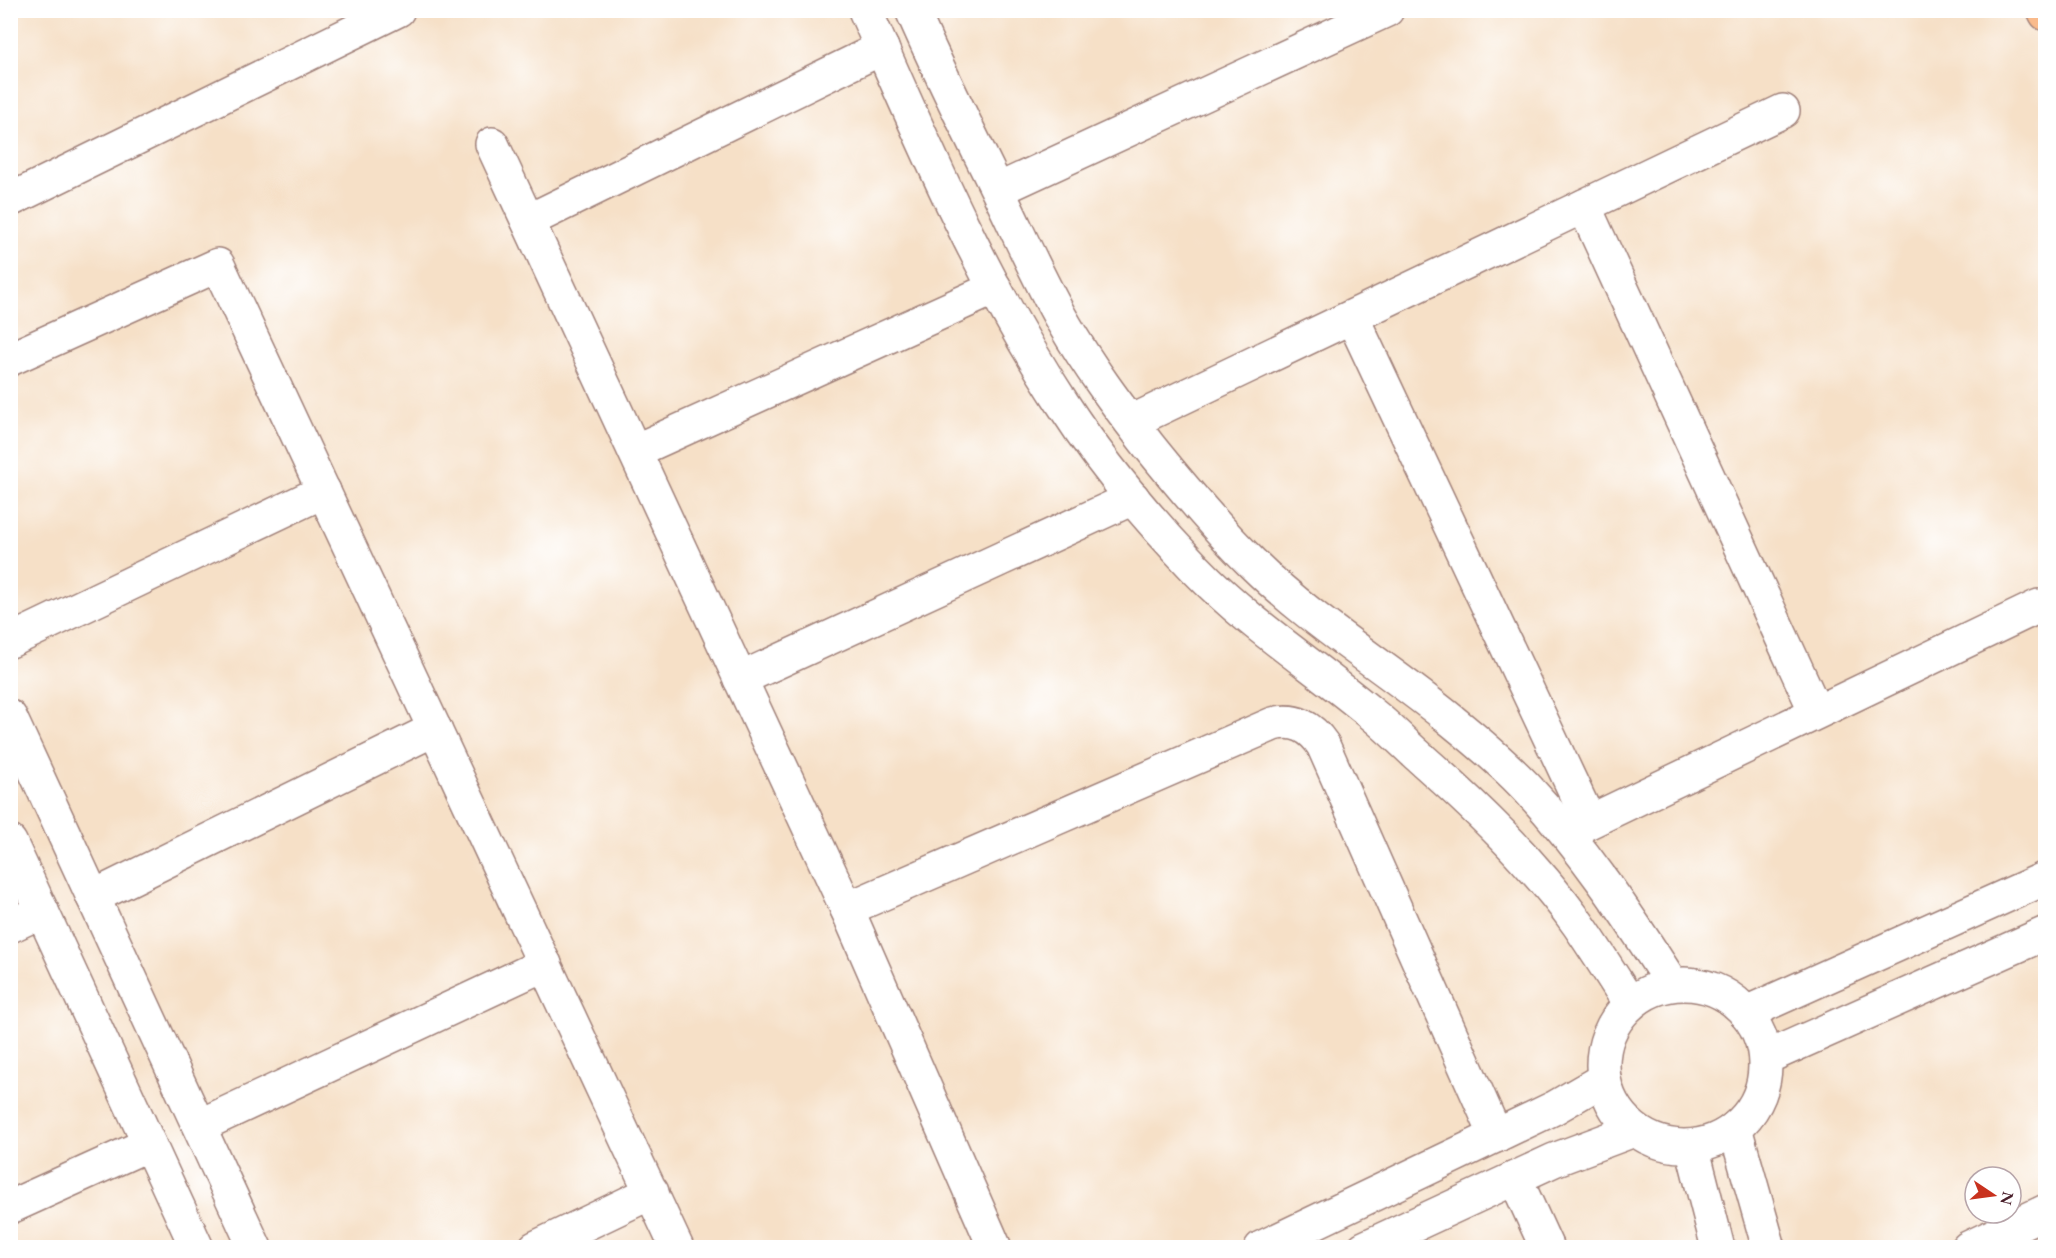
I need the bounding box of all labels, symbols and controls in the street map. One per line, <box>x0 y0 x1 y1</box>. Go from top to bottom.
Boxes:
north arrow <box>1963 1165 2023 1225</box>
text: N <box>1995 1190 2019 1207</box>

